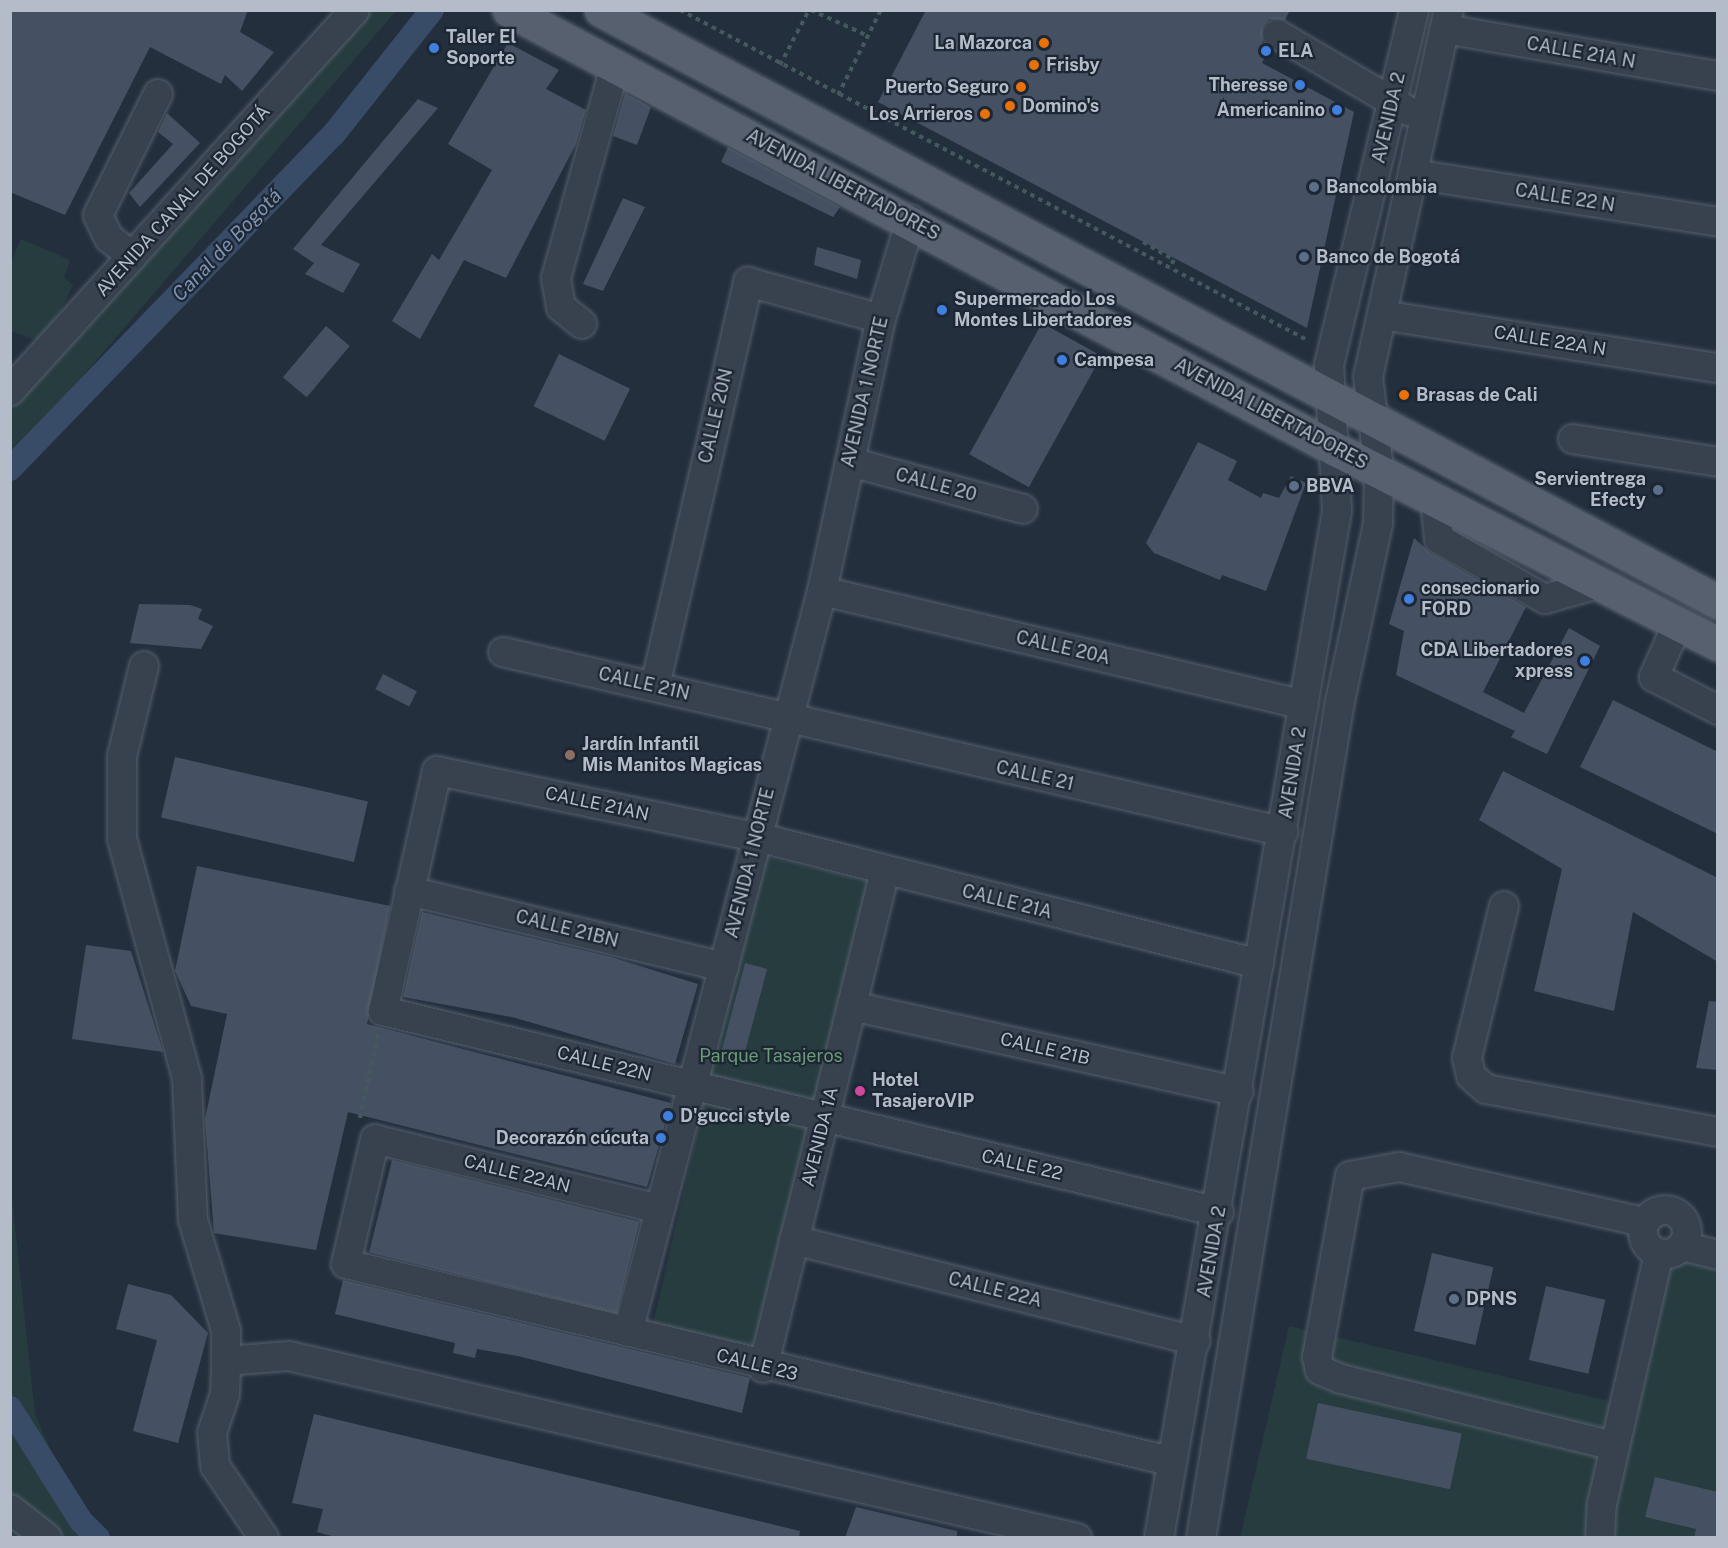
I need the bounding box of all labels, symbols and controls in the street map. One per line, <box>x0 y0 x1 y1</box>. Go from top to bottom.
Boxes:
place label: Taller El Soporte <box>446 27 516 70</box>
place label: La Mazorca <box>934 32 1032 54</box>
street label: CALLE 21A N <box>1525 33 1637 73</box>
marker: La Mazorca <box>1037 36 1051 50</box>
place label: ELA <box>1278 40 1313 62</box>
marker: Taller El Soporte <box>427 41 441 55</box>
marker: ELA <box>1259 44 1273 58</box>
place label: Frisby <box>1046 54 1100 76</box>
marker: Frisby <box>1027 58 1041 72</box>
street label: AVENIDA 2 <box>1368 70 1410 166</box>
place label: Theresse <box>1209 74 1288 96</box>
place label: Puerto Seguro <box>885 76 1009 98</box>
marker: Theresse <box>1293 78 1307 92</box>
marker: Puerto Seguro <box>1014 80 1028 94</box>
place label: Domino's <box>1022 95 1099 117</box>
marker: Domino's <box>1003 99 1017 113</box>
place label: Americanino <box>1217 99 1325 121</box>
street label: AVENIDA CANAL DE BOGOTÁ <box>91 101 275 301</box>
place label: Los Arrieros <box>869 103 973 125</box>
marker: Americanino <box>1330 103 1344 117</box>
marker: Los Arrieros <box>978 107 992 121</box>
street label: AVENIDA LIBERTADORES <box>743 125 943 245</box>
place label: Bancolombia <box>1326 176 1437 198</box>
street label: CALLE 22 N <box>1514 179 1616 217</box>
marker: Bancolombia <box>1307 180 1321 194</box>
water label: Canal de Bogotá <box>167 184 287 306</box>
place label: Banco de Bogotá <box>1316 246 1460 268</box>
marker: Banco de Bogotá <box>1297 250 1311 264</box>
place label: Supermercado Los Montes Libertadores <box>954 289 1132 332</box>
marker: Supermercado Los Montes Libertadores <box>935 303 949 317</box>
street label: AVENIDA 1 NORTE <box>837 314 893 470</box>
street label: CALLE 22A N <box>1492 321 1608 361</box>
place label: Campesa <box>1074 349 1154 371</box>
marker: Campesa <box>1055 353 1069 367</box>
street label: AVENIDA LIBERTADORES <box>1171 354 1371 474</box>
street label: CALLE 20N <box>695 367 737 465</box>
place label: Brasas de Cali <box>1416 384 1538 406</box>
marker: Brasas de Cali <box>1397 388 1411 402</box>
street label: CALLE 20 <box>893 464 979 506</box>
place label: Servientrega Efecty <box>1534 469 1646 512</box>
place label: BBVA <box>1306 475 1354 497</box>
marker: BBVA <box>1287 479 1301 493</box>
marker: Servientrega Efecty <box>1651 483 1665 497</box>
place label: consecionario FORD <box>1421 578 1540 620</box>
marker: consecionario FORD <box>1402 592 1416 606</box>
street label: CALLE 20A <box>1014 627 1112 669</box>
place label: CDA Libertadores xpress <box>1420 640 1573 682</box>
marker: CDA Libertadores xpress <box>1578 654 1592 668</box>
street label: CALLE 21N <box>596 663 692 705</box>
street label: AVENIDA 2 <box>1275 726 1311 820</box>
place label: Jardín Infantil Mis Manitos Magicas <box>582 734 762 777</box>
marker: Jardín Infantil Mis Manitos Magicas <box>563 748 577 762</box>
street label: CALLE 21 <box>994 757 1076 795</box>
street label: CALLE 21AN <box>543 782 651 826</box>
street label: AVENIDA 1 NORTE <box>721 786 779 940</box>
street label: CALLE 21A <box>960 880 1054 924</box>
street label: CALLE 21BN <box>513 906 621 952</box>
street label: CALLE 21B <box>998 1028 1092 1070</box>
street label: CALLE 22N <box>555 1042 653 1086</box>
park label: Parque Tasajeros <box>699 1045 843 1067</box>
place label: Hotel TasajeroVIP <box>872 1070 974 1112</box>
marker: Hotel TasajeroVIP <box>853 1084 867 1098</box>
street label: AVENIDA 1A <box>797 1085 843 1189</box>
place label: D'gucci style <box>680 1105 790 1127</box>
marker: D'gucci style <box>661 1109 675 1123</box>
place label: Decorazón cúcuta <box>496 1127 649 1149</box>
marker: Decorazón cúcuta <box>654 1131 668 1145</box>
street label: CALLE 22 <box>979 1145 1065 1185</box>
street label: CALLE 22AN <box>461 1150 573 1198</box>
street label: AVENIDA 2 <box>1193 1205 1231 1299</box>
street label: CALLE 22A <box>946 1268 1044 1312</box>
place label: DPNS <box>1466 1288 1517 1310</box>
marker: DPNS <box>1447 1292 1461 1306</box>
street label: CALLE 23 <box>714 1344 800 1386</box>

